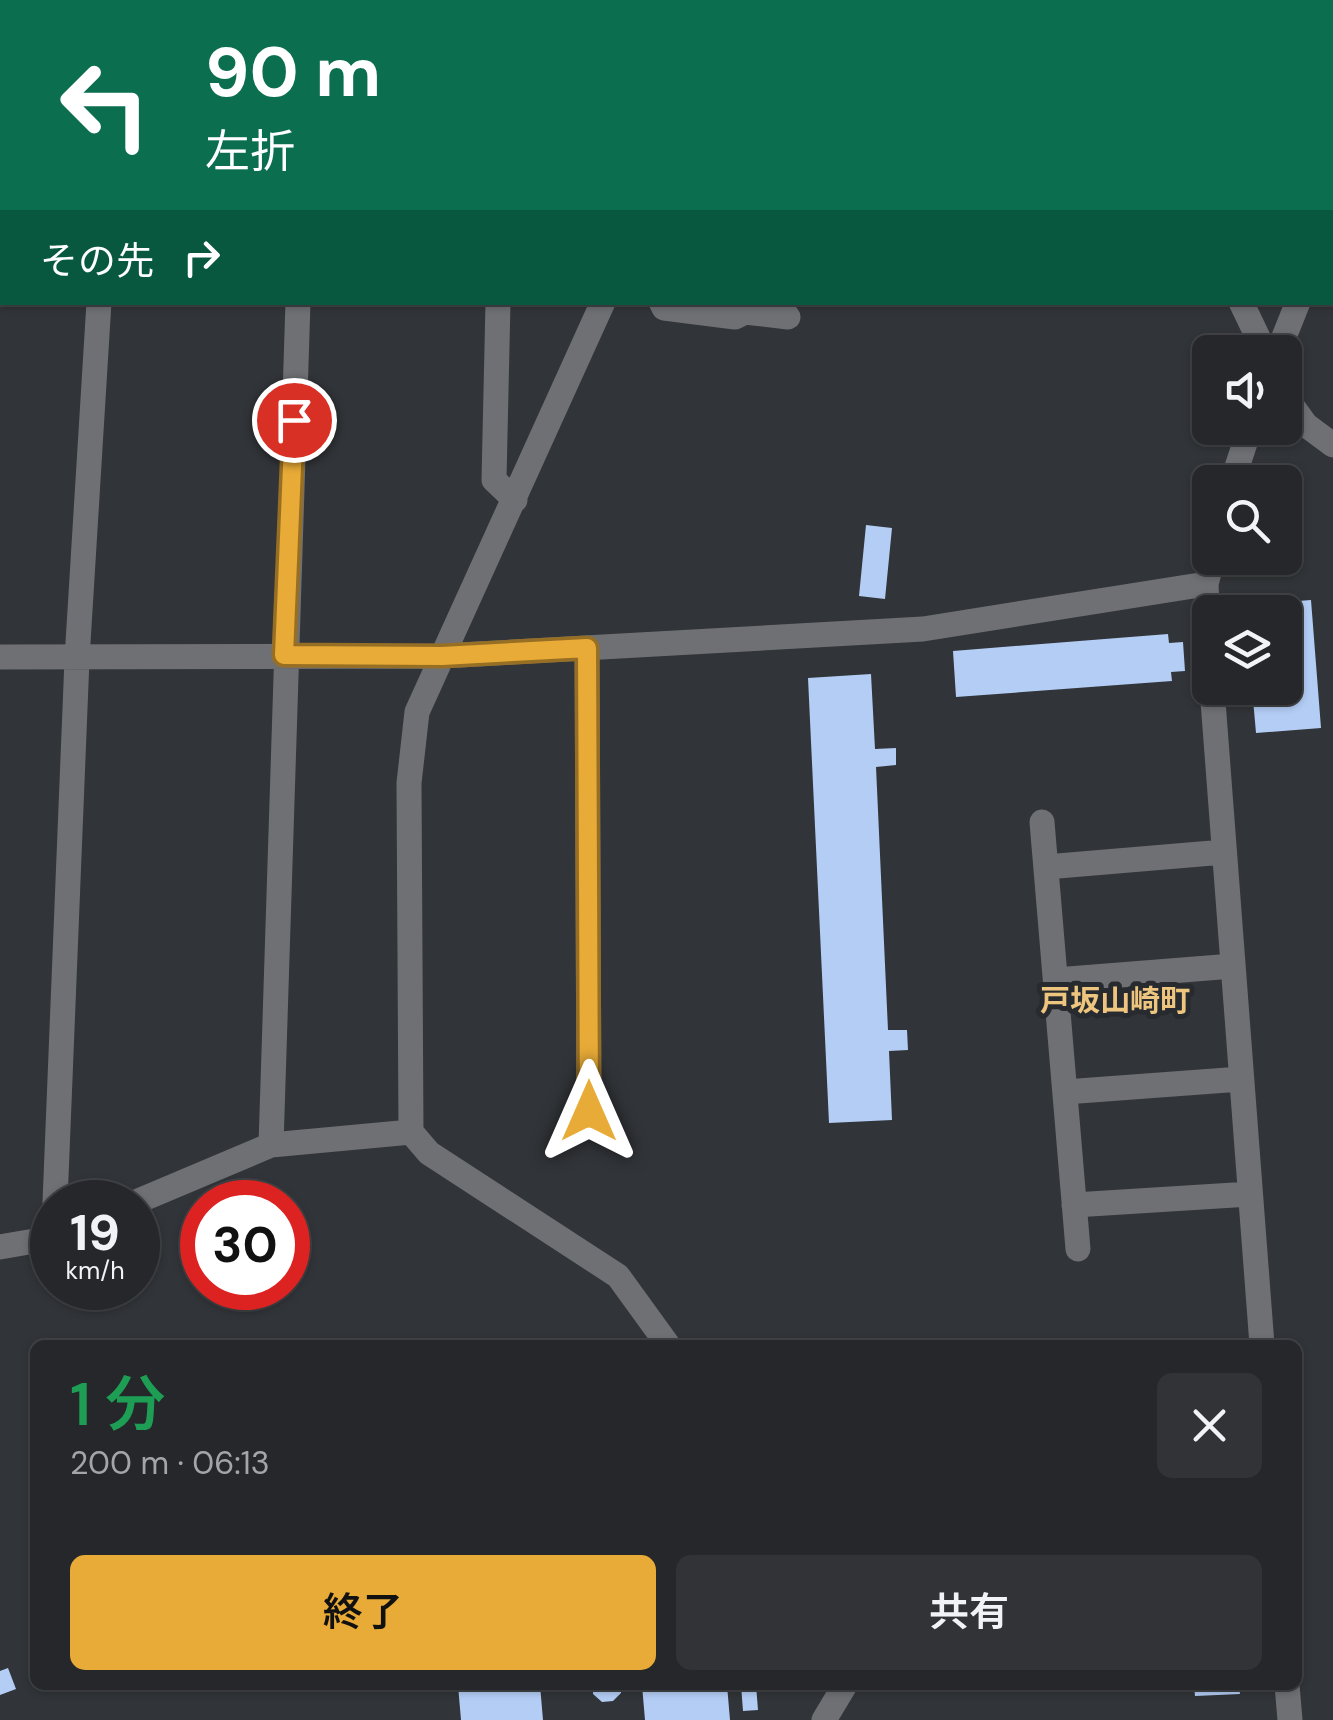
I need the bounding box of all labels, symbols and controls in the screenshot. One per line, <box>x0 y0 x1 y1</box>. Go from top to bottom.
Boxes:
text: 90 m <box>205 27 381 118</box>
icon: left <box>40 40 170 170</box>
text: 左折 <box>205 122 295 181</box>
icon: right <box>174 230 229 285</box>
text: その先 <box>40 236 154 286</box>
map controls <box>1192 335 1302 705</box>
button: sound <box>1192 335 1302 445</box>
pin <box>252 378 337 463</box>
icon: arrive <box>267 393 322 448</box>
button: search <box>1192 465 1302 575</box>
button: layers <box>1192 595 1302 705</box>
district label: 戸坂山崎町 <box>1040 981 1190 1020</box>
position arrow <box>537 1059 641 1163</box>
speed limit sign: 30 <box>180 1180 310 1310</box>
text: 19 <box>70 1200 120 1266</box>
text: km/h <box>65 1254 125 1287</box>
text: 1 分 <box>70 1365 166 1444</box>
button: close <box>1157 1373 1262 1478</box>
text: 200 m · 06:13 <box>70 1442 270 1484</box>
button: 終了 <box>70 1555 656 1670</box>
button: 共有 <box>676 1555 1262 1670</box>

